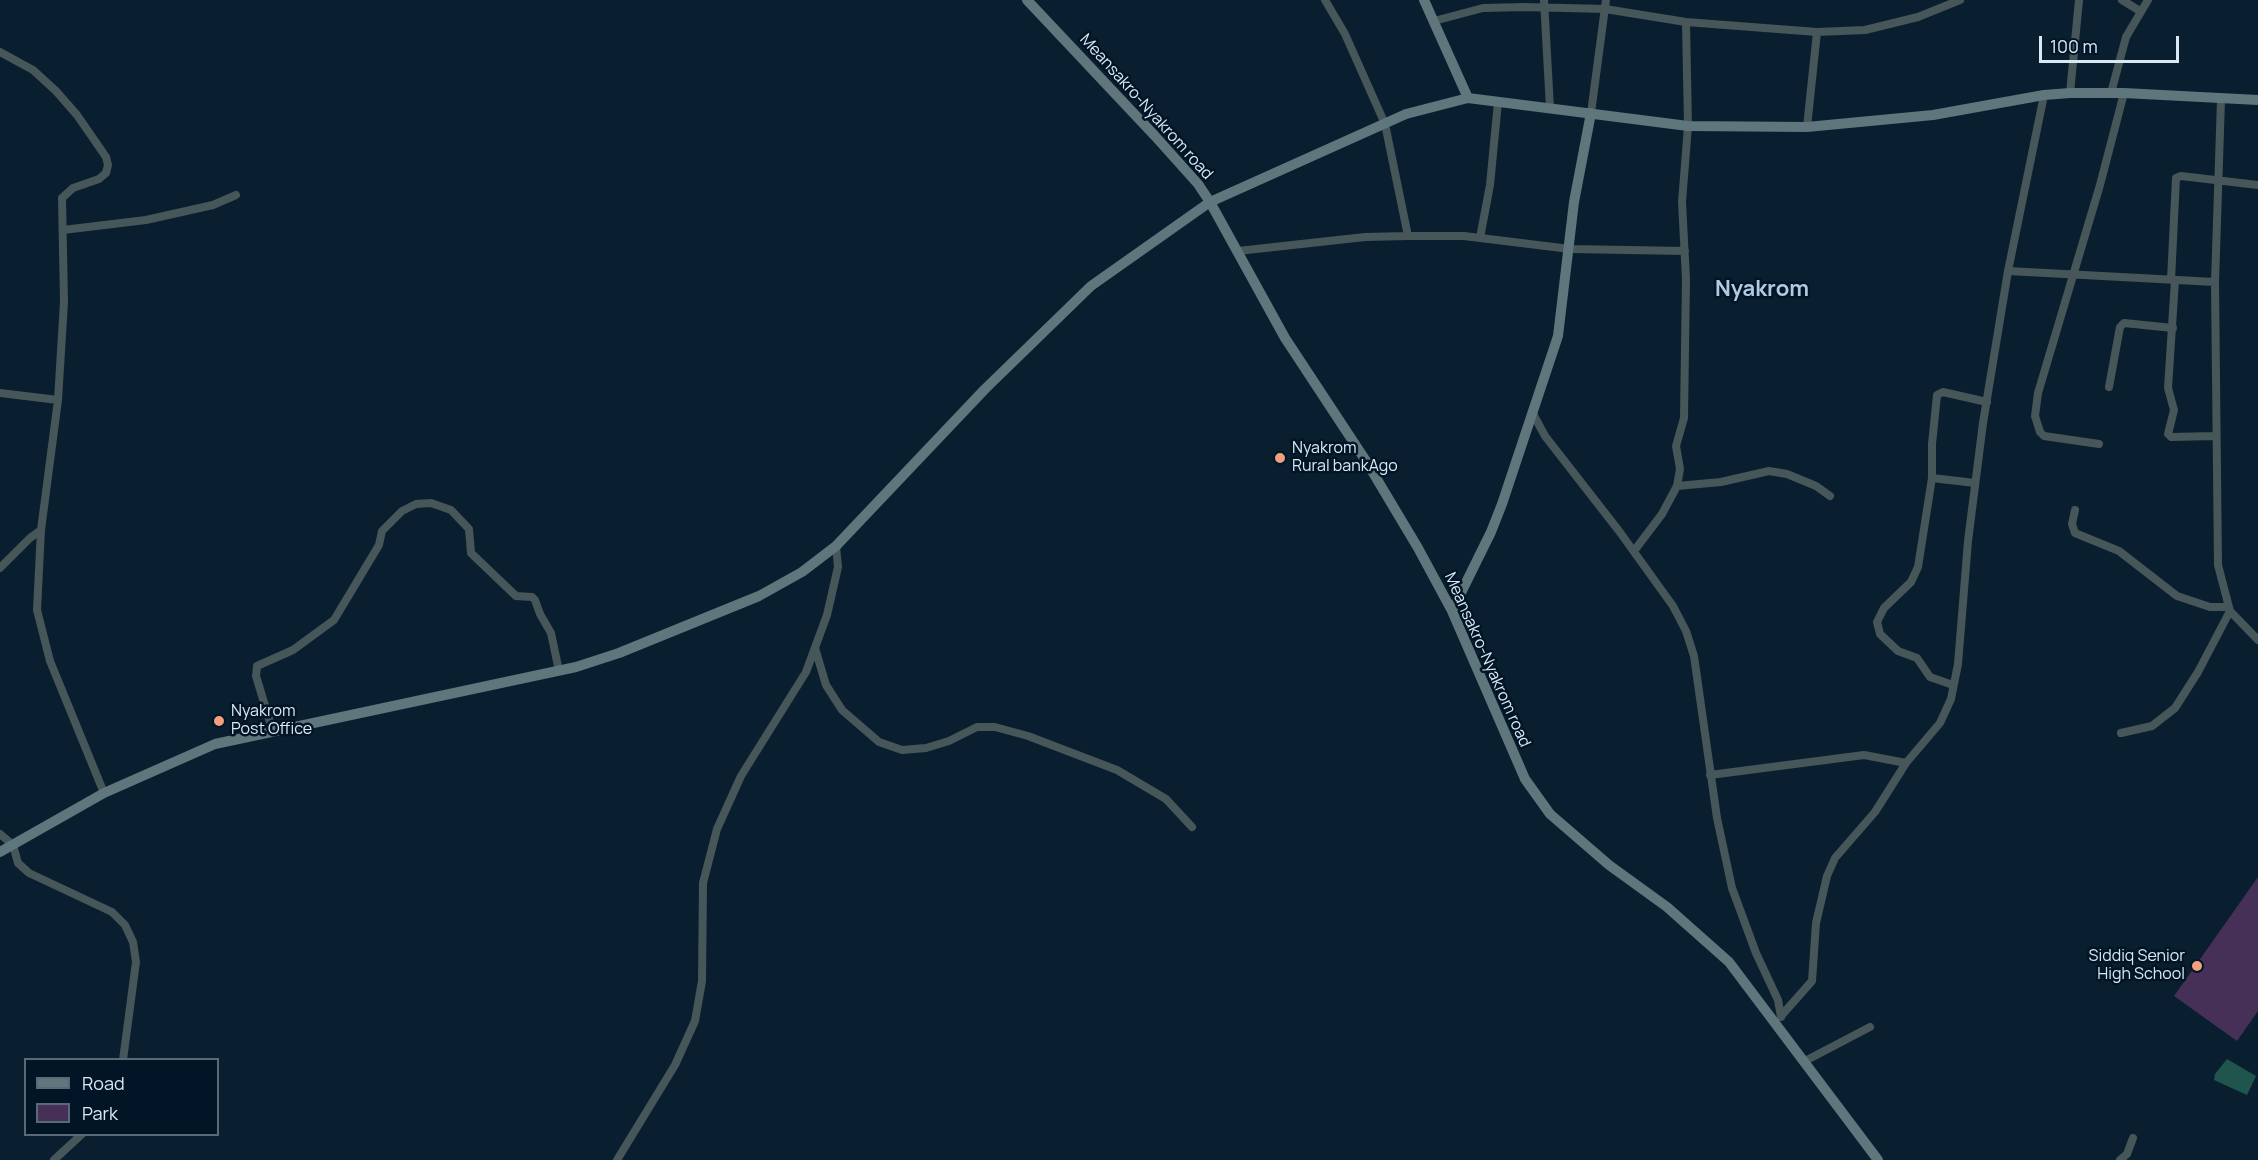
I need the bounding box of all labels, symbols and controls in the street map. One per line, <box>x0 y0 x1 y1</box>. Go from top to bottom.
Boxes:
scale bar <box>2042 24 2182 62</box>
street label: Meansakro-Nyakrom road <box>1076 30 1216 184</box>
text: 100 m <box>2050 34 2098 58</box>
district label: Nyakrom <box>1715 277 1809 303</box>
place label: Nyakrom Rural bankAgo <box>1292 439 1398 477</box>
marker: Nyakrom Rural bankAgo <box>1273 451 1287 465</box>
street label: Meansakro-Nyakrom road <box>1440 570 1534 750</box>
place label: Nyakrom Post Office <box>231 702 312 740</box>
marker: Nyakrom Post Office <box>212 714 226 728</box>
place label: Siddiq Senior High School <box>2089 947 2185 985</box>
marker: Siddiq Senior High School <box>2190 959 2204 973</box>
legend <box>24 1058 219 1136</box>
text: Road <box>82 1071 125 1095</box>
text: Park <box>82 1101 118 1125</box>

